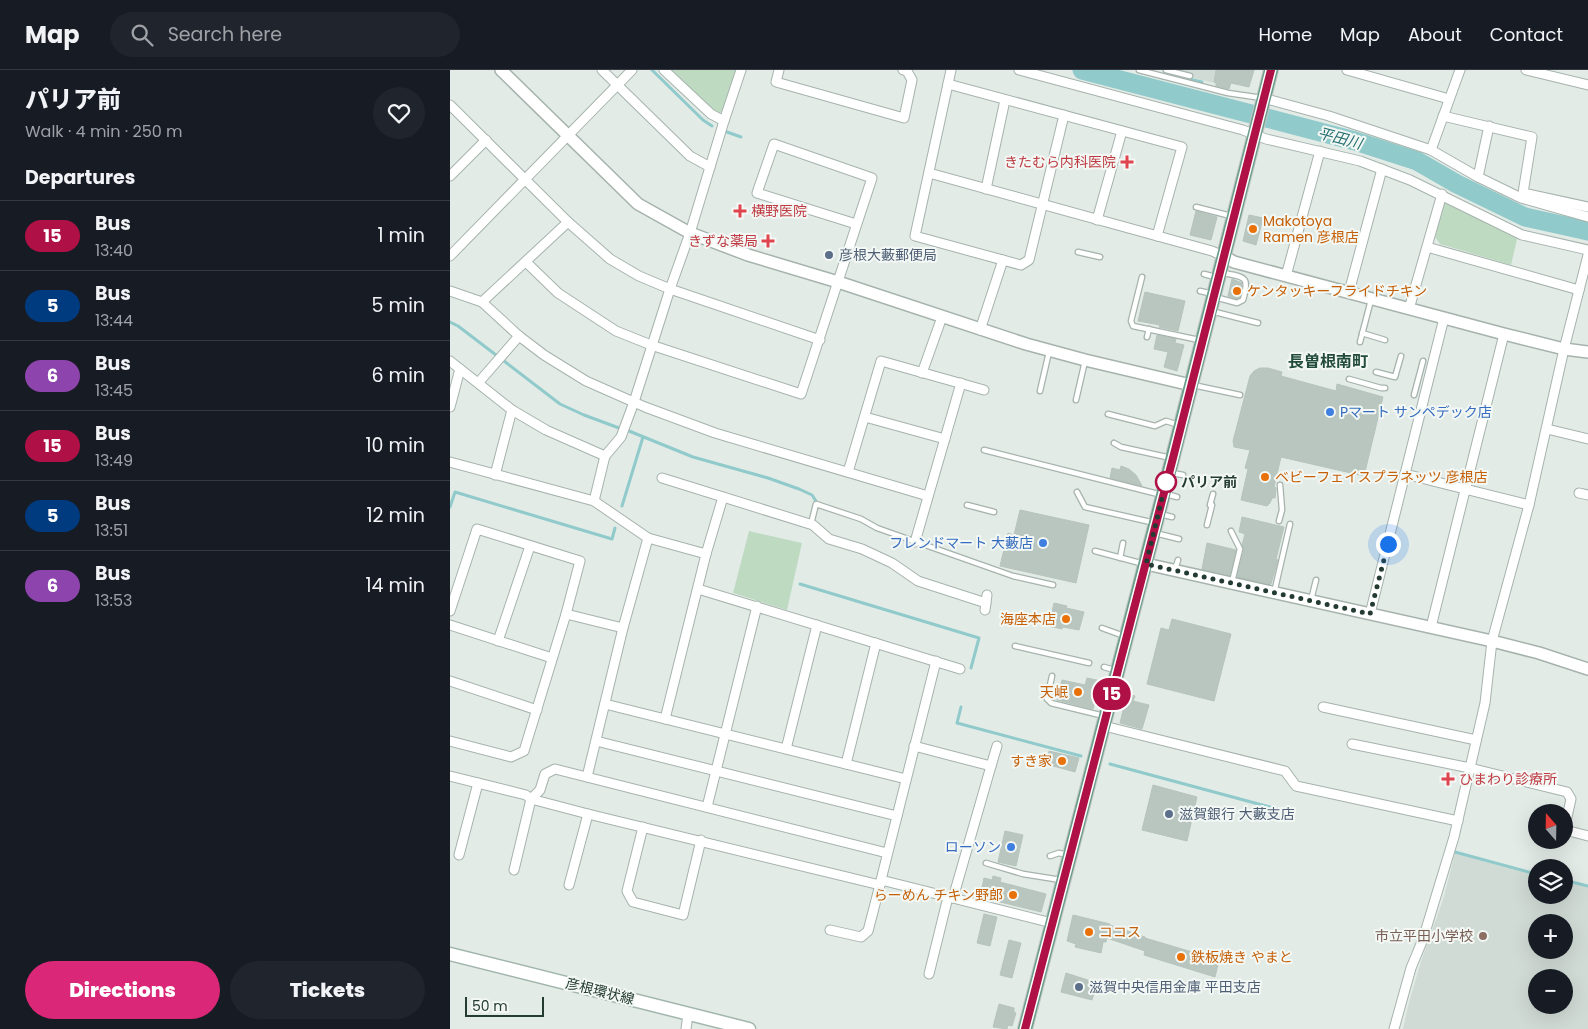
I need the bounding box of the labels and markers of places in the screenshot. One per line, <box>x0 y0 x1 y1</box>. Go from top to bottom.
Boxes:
place label: きたむら内科医院 <box>1004 152 1116 172</box>
marker: きたむら内科医院 <box>1120 155 1134 169</box>
place label: 横野医院 <box>751 201 807 221</box>
marker: 横野医院 <box>733 204 747 218</box>
place label: Makotoya Ramen 彦根店 <box>1263 211 1359 247</box>
marker: Makotoya Ramen 彦根店 <box>1247 223 1259 235</box>
place label: きずな薬局 <box>688 231 758 251</box>
marker: きずな薬局 <box>762 235 774 247</box>
place label: 彦根大藪郵便局 <box>839 245 937 265</box>
marker: 彦根大藪郵便局 <box>823 249 835 261</box>
place label: ケンタッキーフライドチキン <box>1247 281 1427 301</box>
marker: ケンタッキーフライドチキン <box>1231 285 1243 297</box>
place label: Pマート サンペデック店 <box>1340 402 1492 422</box>
marker: Pマート サンペデック店 <box>1324 406 1336 418</box>
place label: ベビーフェイスプラネッツ 彦根店 <box>1275 467 1487 487</box>
marker: パリア前 <box>1155 471 1177 493</box>
marker: ベビーフェイスプラネッツ 彦根店 <box>1259 471 1271 483</box>
place label: パリア前 <box>1181 472 1237 492</box>
place label: フレンドマート 大藪店 <box>889 533 1033 553</box>
marker: フレンドマート 大藪店 <box>1037 537 1049 549</box>
place label: 海座本店 <box>1000 609 1056 629</box>
marker: 海座本店 <box>1060 613 1072 625</box>
place label: 天岷 <box>1040 682 1068 702</box>
marker: 天岷 <box>1072 686 1084 698</box>
place label: すき家 <box>1010 751 1052 771</box>
marker: すき家 <box>1056 755 1068 767</box>
place label: ひまわり診療所 <box>1459 769 1557 789</box>
marker: ひまわり診療所 <box>1441 772 1455 786</box>
place label: 滋賀銀行 大藪支店 <box>1179 804 1295 824</box>
marker: 滋賀銀行 大藪支店 <box>1163 808 1175 820</box>
place label: ローソン <box>945 837 1001 857</box>
marker: ローソン <box>1005 841 1017 853</box>
place label: らーめん チキン野郎 <box>874 885 1003 905</box>
marker: らーめん チキン野郎 <box>1007 889 1019 901</box>
place label: ココス <box>1099 922 1141 942</box>
marker: ココス <box>1083 926 1095 938</box>
place label: 市立平田小学校 <box>1375 926 1473 946</box>
marker: 市立平田小学校 <box>1477 930 1489 942</box>
place label: 鉄板焼き やまと <box>1191 947 1293 967</box>
marker: 鉄板焼き やまと <box>1175 951 1187 963</box>
place label: 滋賀中央信用金庫 平田支店 <box>1089 977 1261 997</box>
marker: 滋賀中央信用金庫 平田支店 <box>1073 981 1085 993</box>

